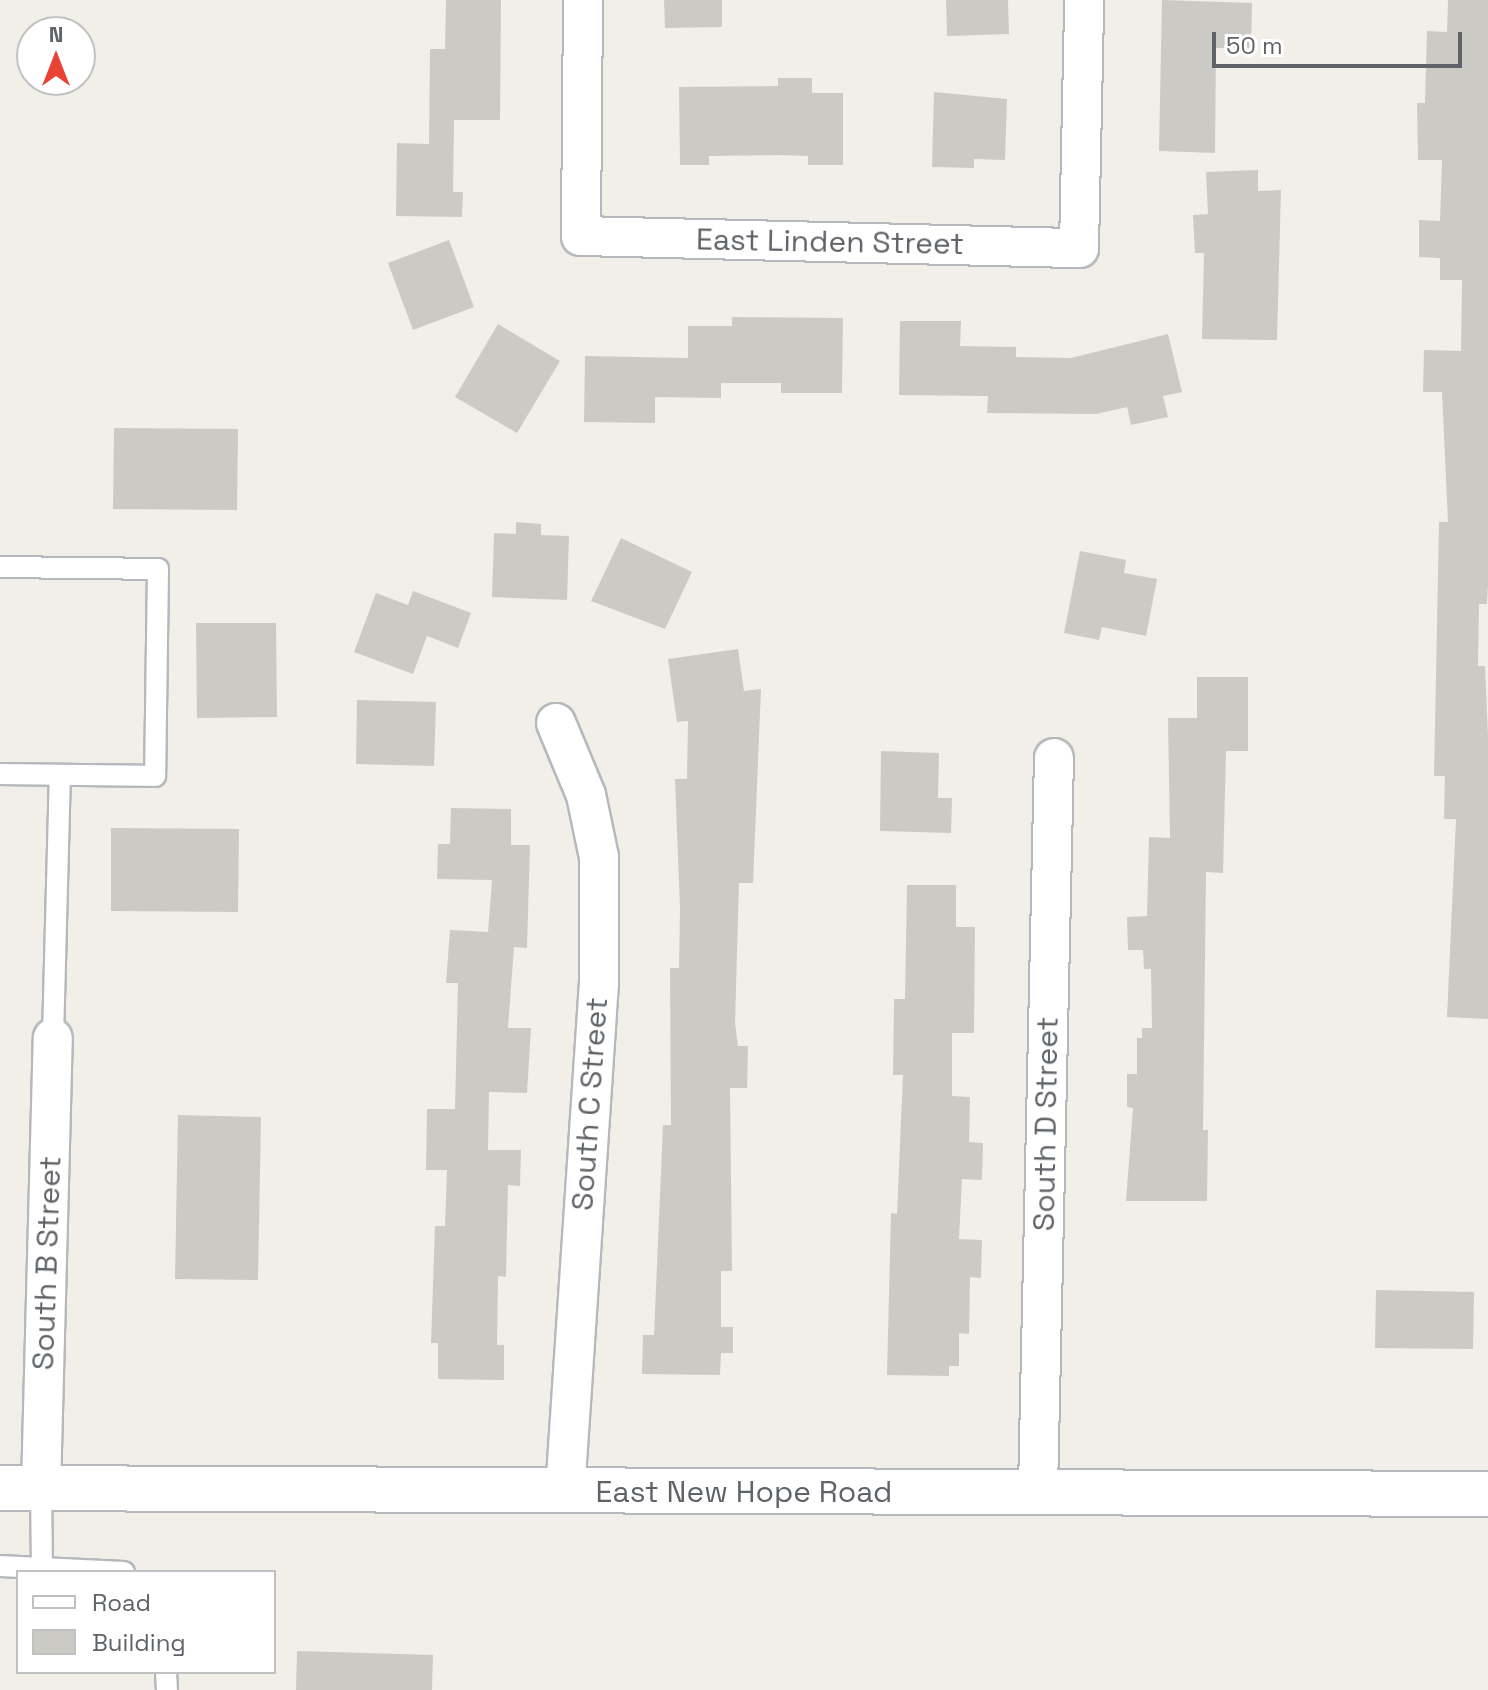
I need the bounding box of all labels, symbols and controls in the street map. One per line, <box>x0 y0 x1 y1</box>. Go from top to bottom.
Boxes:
north arrow <box>16 16 96 96</box>
scale bar <box>1216 16 1466 66</box>
text: N <box>49 20 63 48</box>
text: 50 m <box>1226 30 1283 61</box>
street label: East Linden Street <box>696 222 964 262</box>
street label: South C Street <box>565 996 615 1212</box>
street label: South D Street <box>1026 1016 1066 1232</box>
street label: South B Street <box>25 1155 69 1371</box>
street label: East New Hope Road <box>596 1474 892 1510</box>
legend <box>16 1570 276 1674</box>
text: Road <box>92 1587 151 1618</box>
text: Building <box>92 1627 186 1658</box>

